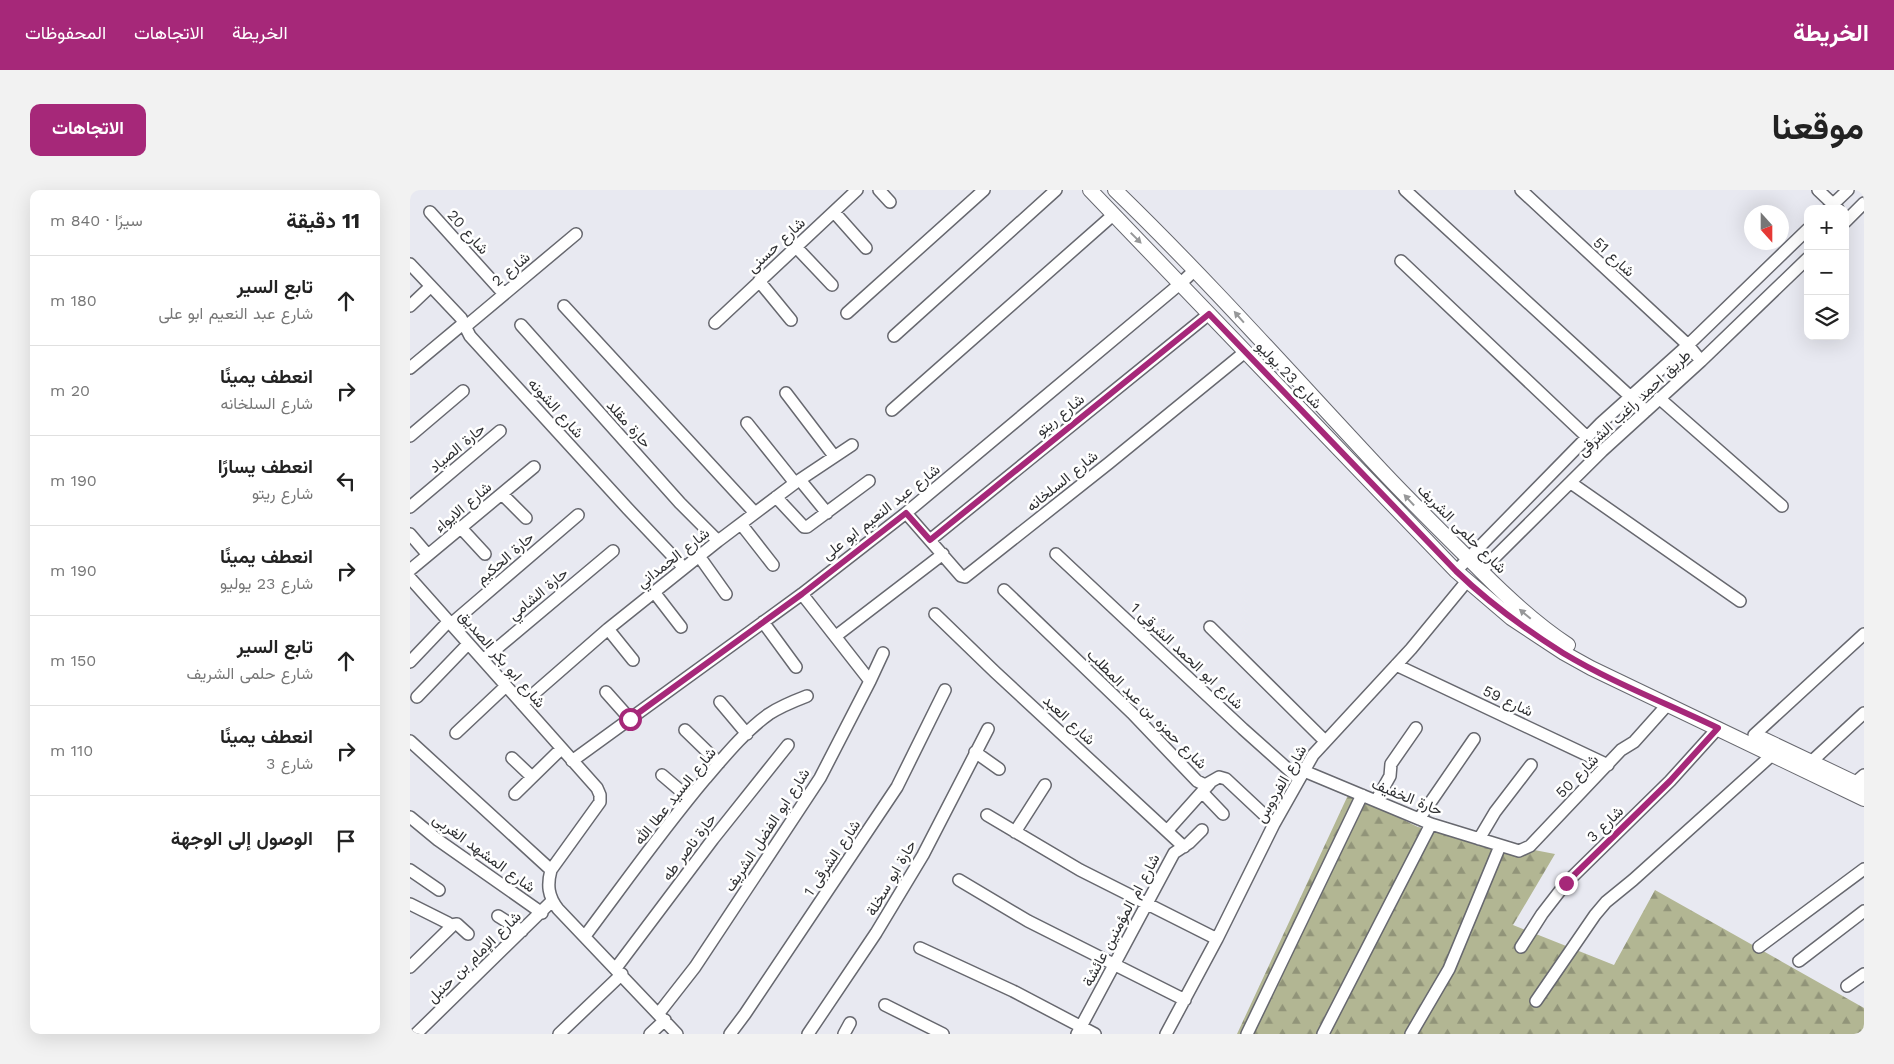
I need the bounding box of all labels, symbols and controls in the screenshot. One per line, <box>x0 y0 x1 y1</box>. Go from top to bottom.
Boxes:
text: الخريطة <box>1793 19 1869 47</box>
text: المحفوظات <box>25 22 106 43</box>
text: الاتجاهات <box>134 22 204 43</box>
text: الخريطة <box>232 22 288 43</box>
button: الاتجاهات <box>30 104 146 156</box>
text: موقعنا <box>1771 106 1864 148</box>
north arrow <box>1744 205 1789 250</box>
map controls <box>1804 205 1849 340</box>
button: + <box>1804 205 1849 250</box>
street label: شارع 20 <box>442 206 493 259</box>
text: 11 دقيقة <box>286 208 360 233</box>
text: سيرًا · 840 m <box>50 211 143 230</box>
street label: شارع حسنى <box>743 213 810 278</box>
one-way arrow <box>1129 232 1141 244</box>
street label: شارع 51 <box>1588 233 1638 282</box>
street label: شارع 2 <box>488 248 535 292</box>
button: − <box>1804 250 1849 295</box>
text: تابع السير <box>237 275 313 298</box>
icon: ahead <box>332 287 360 315</box>
text: 180 m <box>50 291 97 310</box>
button: layers <box>1804 295 1849 340</box>
text: شارع عبد النعيم ابو على <box>158 304 313 323</box>
one-way arrow <box>1234 311 1245 323</box>
street label: شارع 23 يوليو <box>1251 337 1326 414</box>
street label: طريق احمد راغب الشرقى <box>1574 346 1695 461</box>
text: انعطف يمينًا <box>220 365 313 388</box>
street label: شارع الشونه <box>523 374 588 443</box>
icon: right <box>332 377 360 405</box>
text: 20 m <box>50 381 90 400</box>
street label: شارع ريتو <box>1032 390 1089 442</box>
text: شارع السلخانه <box>220 394 313 413</box>
street label: حارة مقلد <box>603 396 655 452</box>
street label: حارة الصياد <box>425 419 489 477</box>
street label: شارع السلخانه <box>1023 447 1103 517</box>
text: انعطف يسارًا <box>218 455 313 478</box>
street label: شارع عبد النعيم ابو على <box>818 460 945 565</box>
icon: left <box>332 467 360 495</box>
text: 190 m <box>50 471 97 490</box>
street label: شارع الايواء <box>431 478 497 538</box>
street label: شارع حلمى الشريف <box>1412 481 1510 579</box>
text: شارع ريتو <box>252 484 313 503</box>
one-way arrow <box>1403 494 1415 506</box>
street label: شارع الحمداني <box>633 524 716 595</box>
street label: حارة الحكيم <box>472 528 538 589</box>
text: انعطف يمينًا <box>220 545 313 568</box>
icon: right <box>332 557 360 585</box>
text: 190 m <box>50 561 97 580</box>
street label: حارة الشامي <box>504 564 574 627</box>
text: شارع 23 يوليو <box>220 574 313 593</box>
street label: شارع ابو الحمد الشرقى 1 <box>1126 599 1247 714</box>
street label: شارع ابو بكر الصديق <box>453 607 549 713</box>
one-way arrow <box>1519 608 1532 619</box>
text: تابع السير <box>237 635 313 658</box>
street label: شارع حمزه بن عبد المطلب <box>1082 645 1211 774</box>
icon: ahead <box>332 647 360 675</box>
text: 150 m <box>50 651 96 670</box>
text: شارع حلمى الشريف <box>186 664 313 683</box>
street label: شارع 59 <box>1479 682 1536 722</box>
street label: شارع العبد <box>1038 691 1099 750</box>
route start <box>619 708 642 731</box>
text: انعطف يمينًا <box>220 725 313 748</box>
icon: right <box>332 737 360 765</box>
text: 110 m <box>50 741 93 760</box>
street label: شارع الفردوس <box>1252 742 1312 827</box>
street label: شارع السيد عطا الله <box>630 744 721 850</box>
street label: شارع 50 <box>1552 750 1604 803</box>
text: شارع 3 <box>266 754 313 773</box>
street label: شارع ابو الفضل الشريف <box>720 765 815 896</box>
street label: حارة الخفيف <box>1369 775 1445 819</box>
street label: شارع 3 <box>1583 802 1629 847</box>
street label: شارع المشهد الغربى <box>428 810 539 898</box>
street label: حارة ناصر طه <box>658 810 720 884</box>
street label: شارع الشرقى 1 <box>800 816 866 901</box>
text: الوصول إلى الوجهة <box>171 827 313 850</box>
icon: arrive <box>332 827 360 855</box>
street label: حارة ابو سخلة <box>862 837 920 919</box>
street label: شارع ام المؤمنين عائشة <box>1078 850 1165 990</box>
route end <box>1555 872 1578 895</box>
street label: شارع الإمام بن حنبل <box>423 907 526 1008</box>

